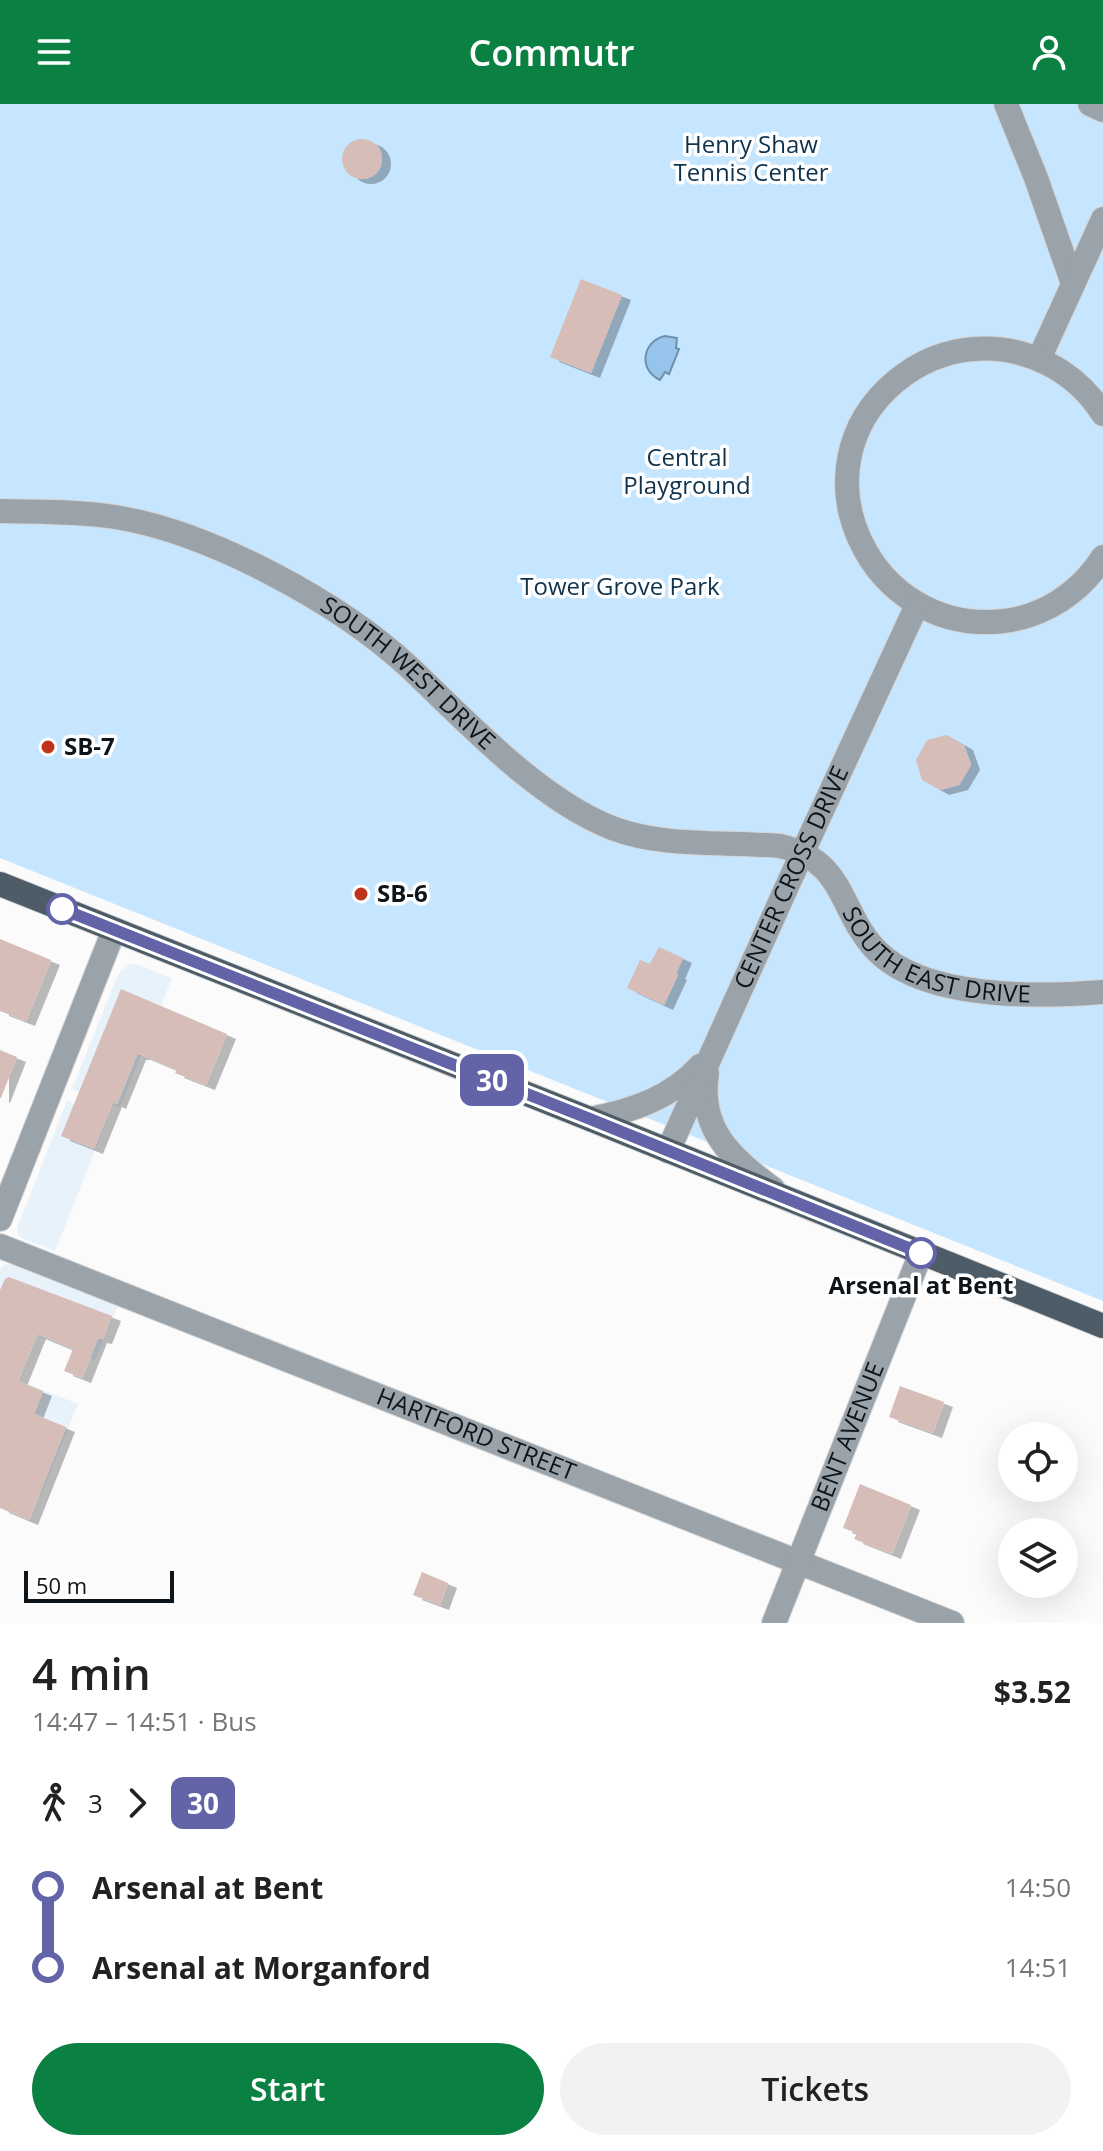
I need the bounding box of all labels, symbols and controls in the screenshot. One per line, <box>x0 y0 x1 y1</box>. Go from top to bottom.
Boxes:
text: Commutr <box>468 28 635 77</box>
icon: menu <box>32 30 76 74</box>
icon: person <box>1027 30 1071 74</box>
park label: Henry Shaw Tennis Center <box>673 127 829 188</box>
park label: Central Playground <box>623 440 751 501</box>
park label: Tower Grove Park <box>520 569 720 602</box>
street label: SOUTH WEST DRIVE <box>315 588 503 756</box>
place label: SB-7 <box>64 729 115 762</box>
marker: SB-7 <box>39 738 57 756</box>
street label: CENTER CROSS DRIVE <box>725 760 855 994</box>
place label: SB-6 <box>377 876 428 909</box>
marker: SB-6 <box>352 885 370 903</box>
unlabelled marker <box>47 894 77 924</box>
street label: SOUTH EAST DRIVE <box>836 900 1031 1010</box>
line badge: 30 <box>456 1054 528 1106</box>
text: 30 <box>476 1061 508 1099</box>
marker: Arsenal at Bent <box>906 1238 936 1268</box>
place label: Arsenal at Bent <box>828 1268 1014 1301</box>
street label: BENT AVENUE <box>802 1357 891 1516</box>
street label: HARTFORD STREET <box>372 1379 581 1487</box>
map controls <box>998 1422 1078 1598</box>
button: locate <box>998 1422 1078 1502</box>
button: layers <box>998 1518 1078 1598</box>
scale bar <box>24 1567 174 1603</box>
text: 50 m <box>36 1570 87 1600</box>
text: 4 min <box>32 1643 151 1703</box>
text: $3.52 <box>994 1671 1071 1712</box>
text: 14:47 – 14:51 · Bus <box>32 1703 257 1739</box>
icon: walk <box>32 1781 76 1825</box>
icon: forward <box>115 1781 159 1825</box>
text: 30 <box>187 1784 219 1822</box>
text: 3 <box>88 1785 103 1821</box>
text: Arsenal at Bent <box>92 1867 323 1908</box>
text: 14:50 <box>1005 1869 1071 1905</box>
text: Arsenal at Morganford <box>92 1947 431 1988</box>
text: 14:51 <box>1005 1949 1071 1985</box>
button: Start <box>32 2043 544 2135</box>
button: Tickets <box>560 2043 1071 2135</box>

